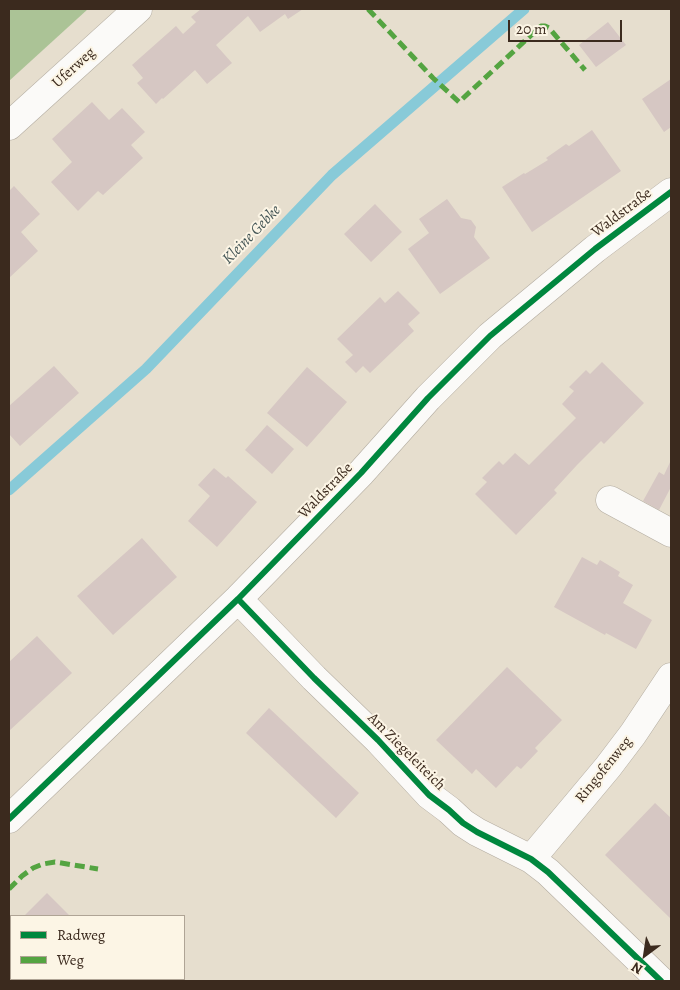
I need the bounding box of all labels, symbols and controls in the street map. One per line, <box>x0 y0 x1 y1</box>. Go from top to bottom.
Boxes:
scale bar <box>510 10 624 42</box>
text: 20 m <box>516 19 547 39</box>
street label: Uferweg <box>49 44 99 92</box>
street label: Waldstraße <box>588 185 656 241</box>
water label: Kleine Gebke <box>219 201 285 269</box>
street label: Waldstraße <box>295 459 357 523</box>
street label: Am Ziegeleiteich <box>363 709 449 795</box>
street label: Ringofenweg <box>572 733 636 807</box>
legend <box>10 915 185 980</box>
text: Radweg <box>57 925 105 945</box>
north arrow <box>620 930 670 980</box>
text: Weg <box>57 950 84 970</box>
text: N <box>628 958 646 979</box>

